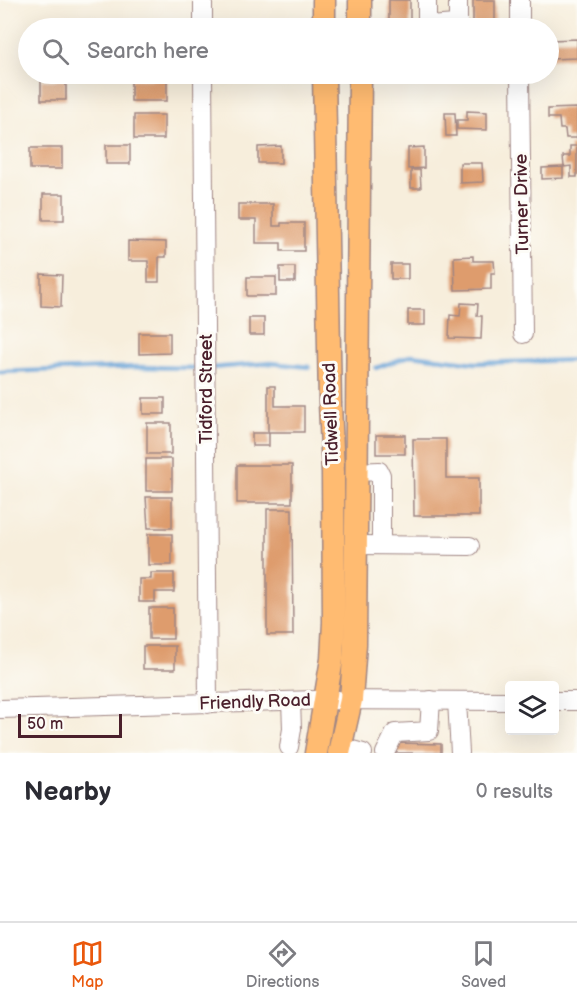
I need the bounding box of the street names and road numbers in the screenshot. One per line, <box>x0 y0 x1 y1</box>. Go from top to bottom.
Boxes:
street label: Turner Drive <box>511 153 533 254</box>
street label: Tidford Street <box>196 333 217 444</box>
street label: Tidwell Road <box>319 362 343 466</box>
street label: Friendly Road <box>199 690 311 714</box>

